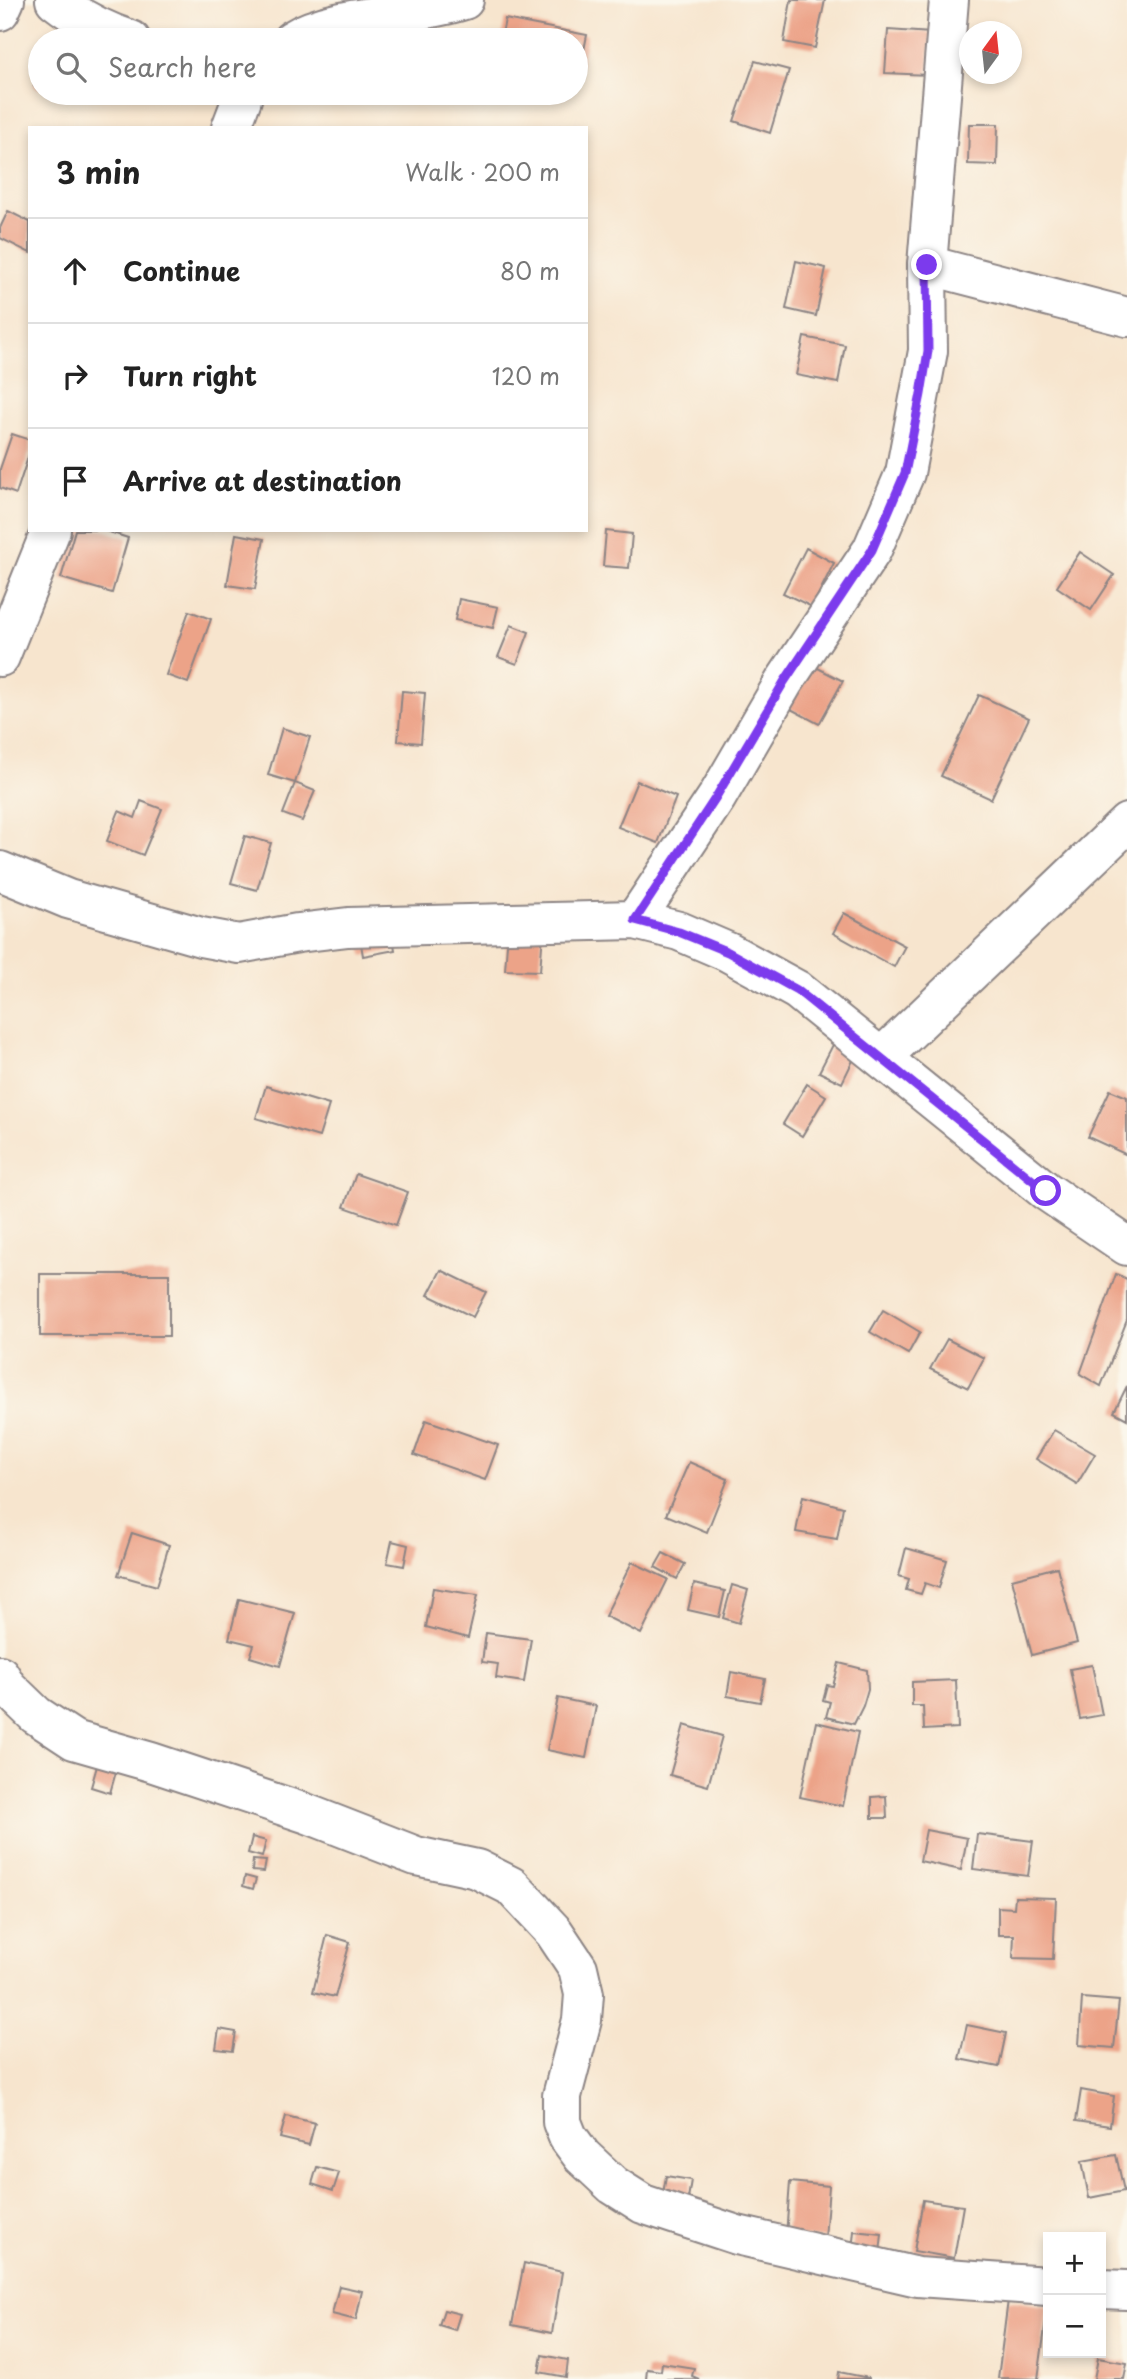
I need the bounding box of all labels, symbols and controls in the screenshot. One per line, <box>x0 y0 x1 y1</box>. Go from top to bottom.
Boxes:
north arrow <box>959 21 1022 84</box>
search box <box>28 28 588 105</box>
text: Search here <box>108 47 257 86</box>
icon: search <box>52 48 90 86</box>
text: 3 min <box>56 149 141 194</box>
text: Walk · 200 m <box>405 154 560 189</box>
route end <box>911 249 942 280</box>
text: Continue <box>123 251 240 290</box>
icon: ahead <box>56 252 94 290</box>
text: 80 m <box>500 253 560 288</box>
text: Turn right <box>123 356 257 395</box>
icon: right <box>56 357 94 395</box>
text: 120 m <box>492 358 560 393</box>
text: Arrive at destination <box>123 461 402 500</box>
icon: arrive <box>56 462 94 500</box>
route start <box>1030 1175 1061 1206</box>
map controls <box>1043 2232 1106 2358</box>
button: + <box>1043 2232 1106 2295</box>
button: − <box>1043 2295 1106 2358</box>

